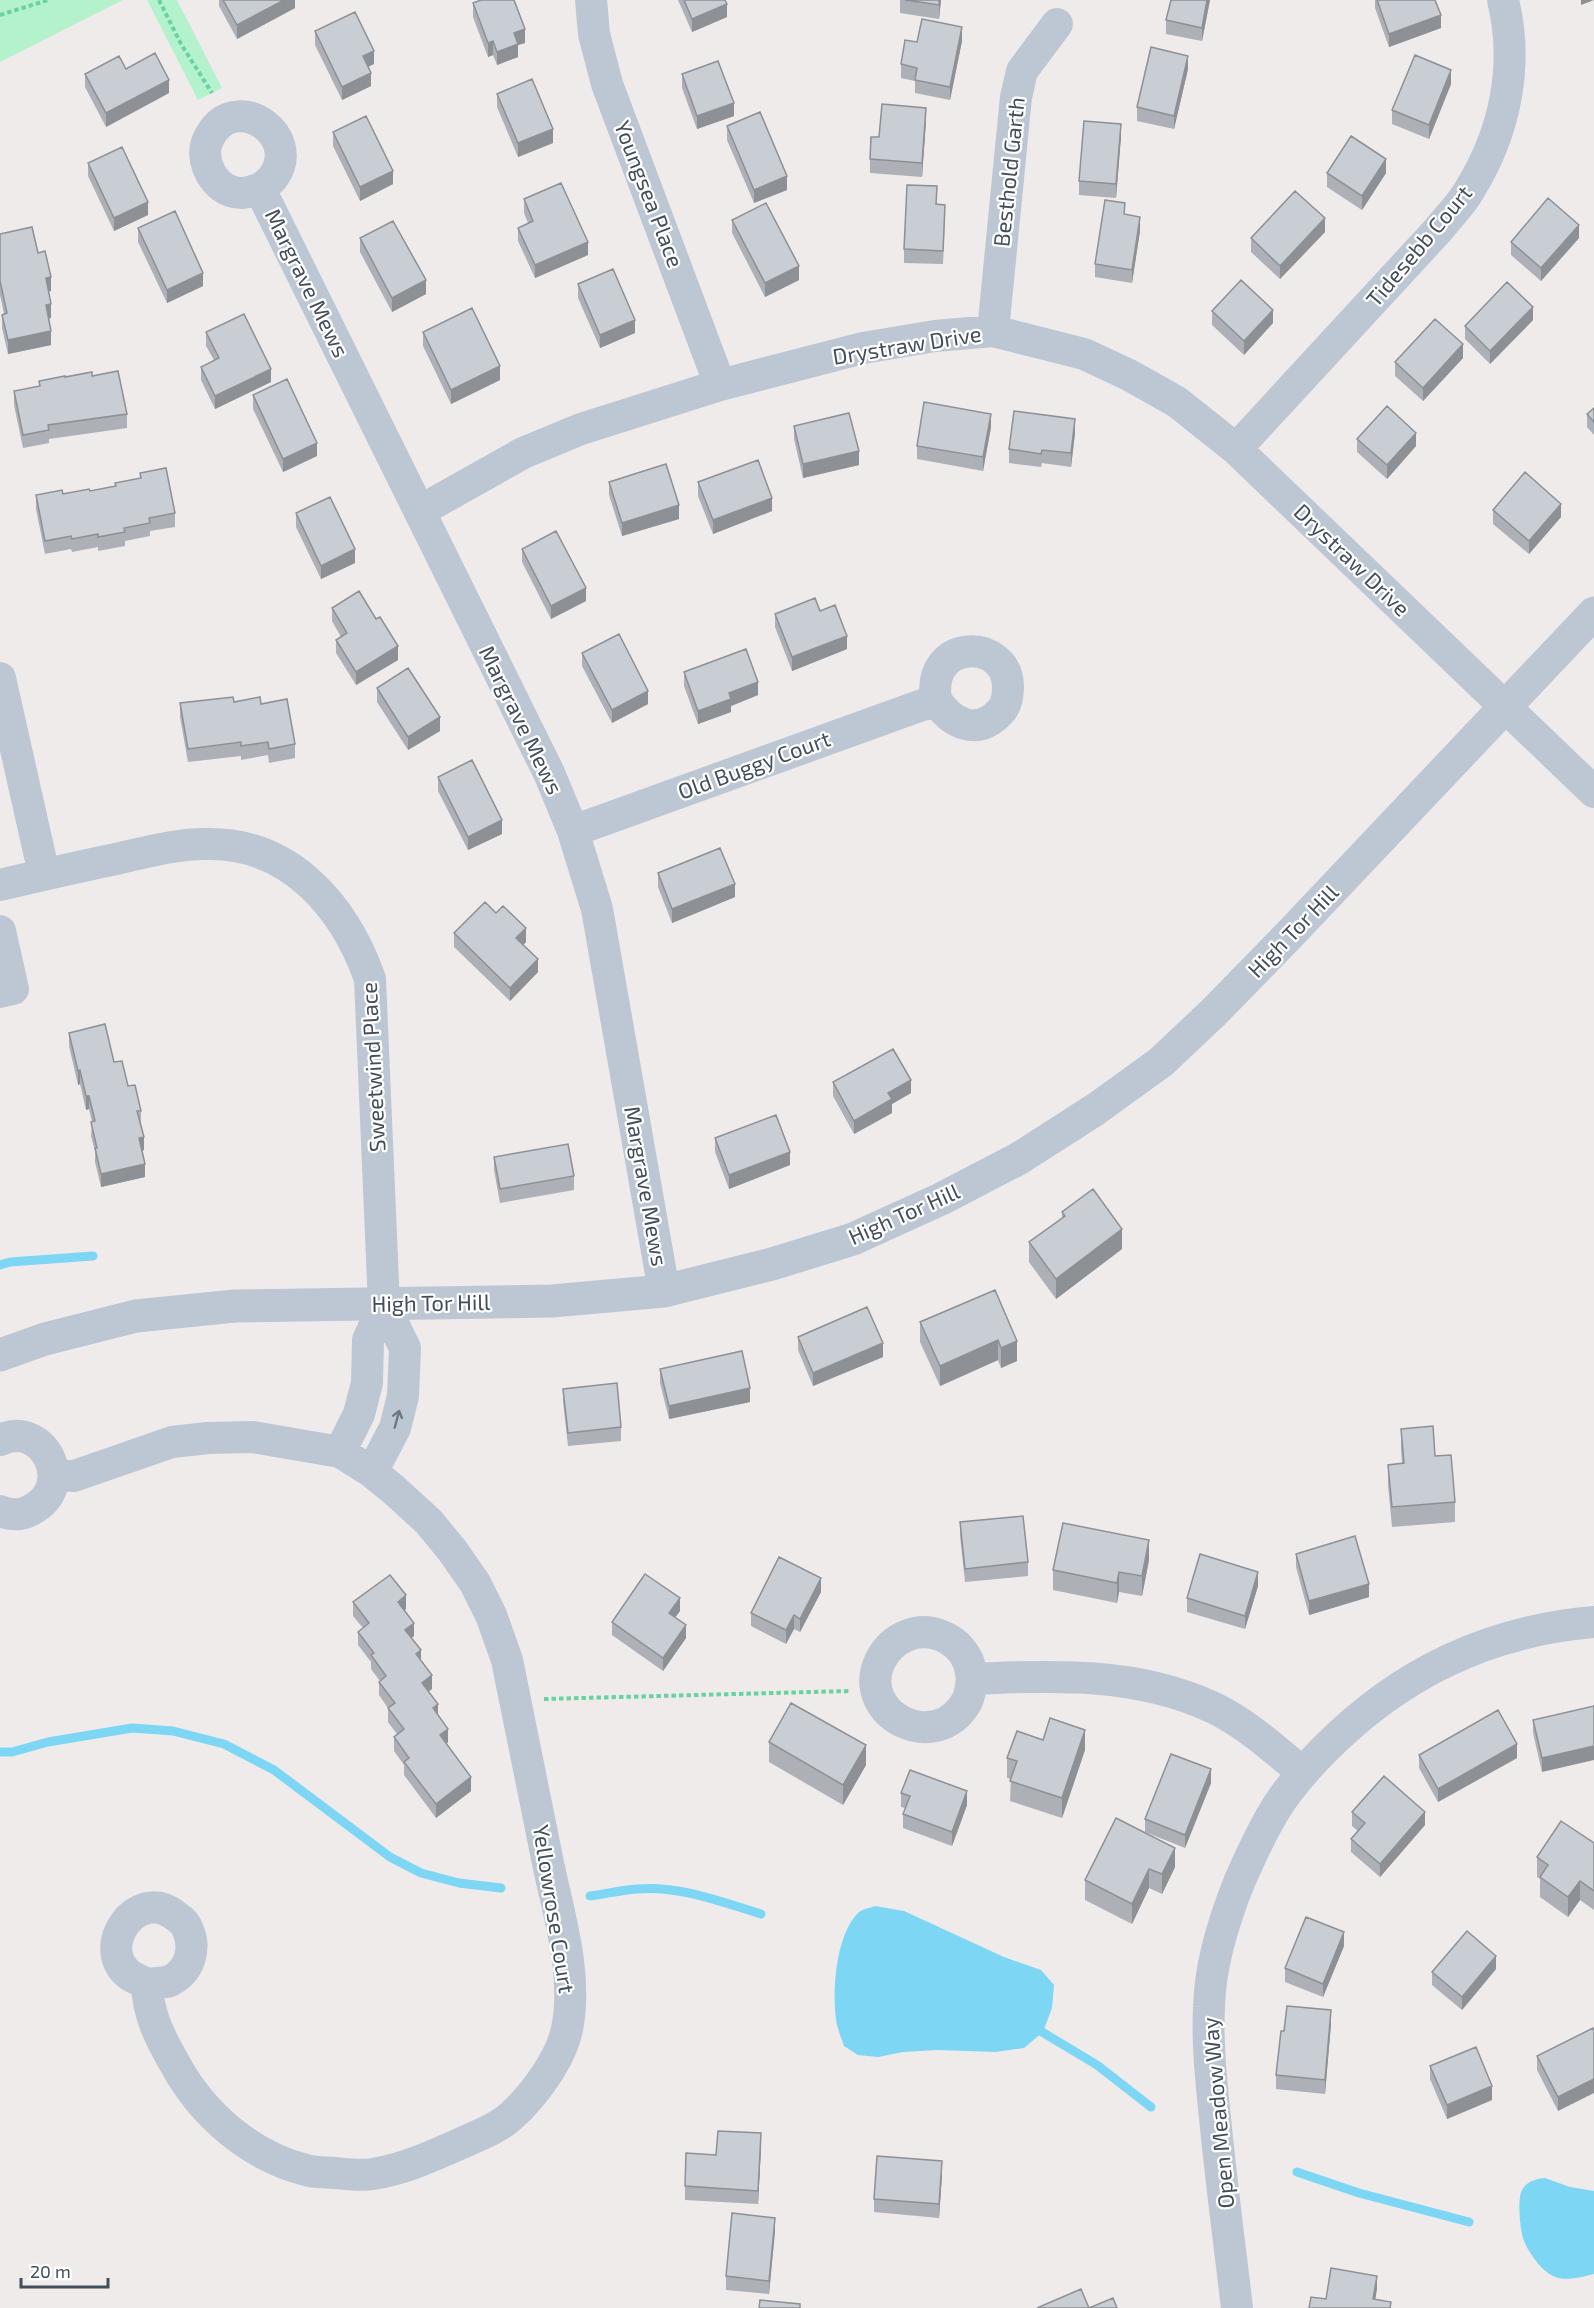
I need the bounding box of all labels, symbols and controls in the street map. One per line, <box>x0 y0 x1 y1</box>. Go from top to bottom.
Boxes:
street label: Besthold Garth <box>987 96 1029 248</box>
street label: Youngsea Place <box>610 117 690 271</box>
street label: Tidesebb Court <box>1360 179 1477 311</box>
street label: Margrave Mews <box>261 204 355 361</box>
street label: Drystraw Drive <box>831 319 983 369</box>
street label: Drystraw Drive <box>1290 498 1416 621</box>
street label: Margrave Mews <box>475 641 569 798</box>
street label: Old Buggy Court <box>674 724 833 804</box>
street label: High Tor Hill <box>1242 878 1343 982</box>
street label: Sweetwind Place <box>355 981 389 1153</box>
street label: Margrave Mews <box>620 1104 674 1268</box>
street label: High Tor Hill <box>844 1177 964 1249</box>
street label: High Tor Hill <box>371 1288 491 1316</box>
one-way arrow <box>392 1410 404 1429</box>
street label: Yellowrose Court <box>529 1823 581 1995</box>
street label: Open Meadow Way <box>1196 2016 1238 2210</box>
scale bar <box>21 2251 108 2289</box>
text: 20 m <box>30 2260 71 2282</box>

